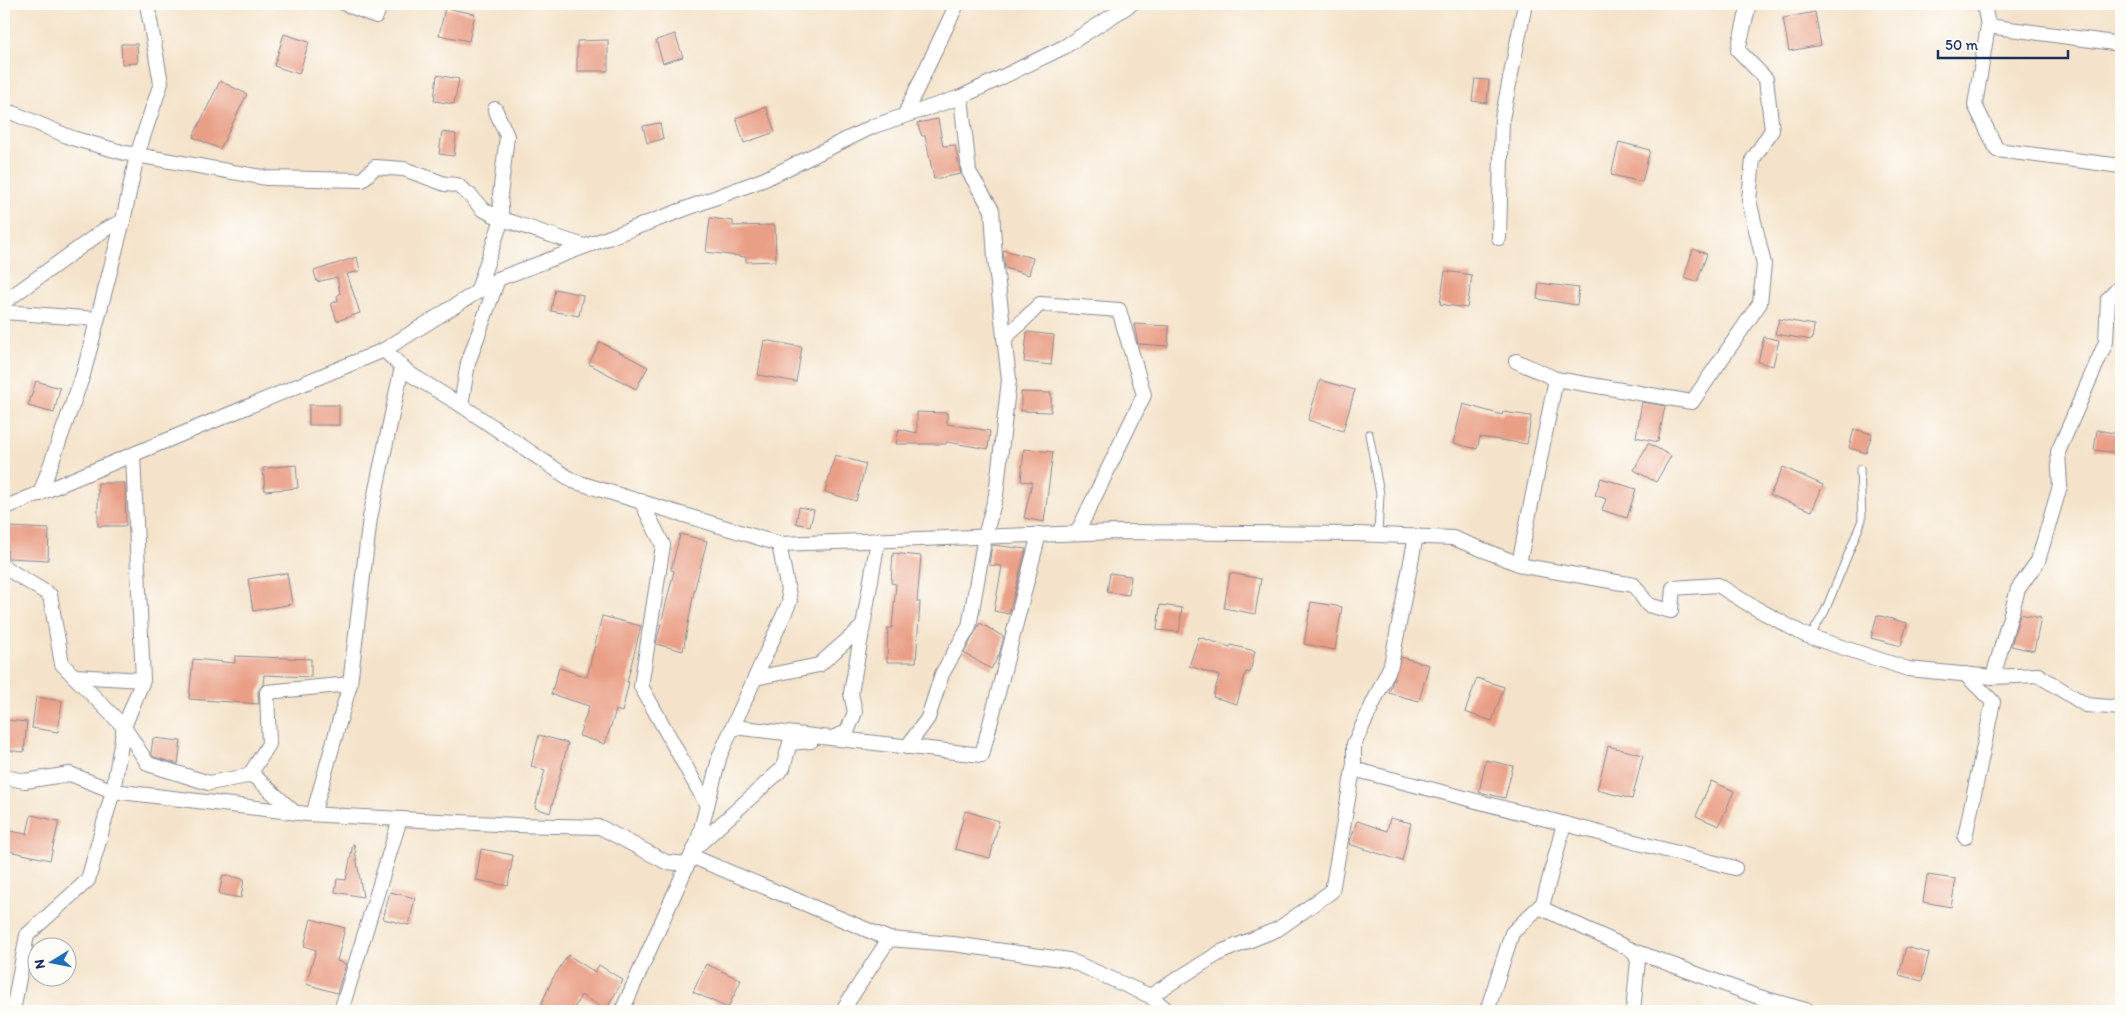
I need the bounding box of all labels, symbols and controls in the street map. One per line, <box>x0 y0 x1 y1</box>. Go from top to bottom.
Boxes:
scale bar <box>1938 28 2068 60</box>
text: 50 m <box>1945 36 1978 54</box>
north arrow <box>28 938 78 988</box>
text: N <box>30 958 49 970</box>

